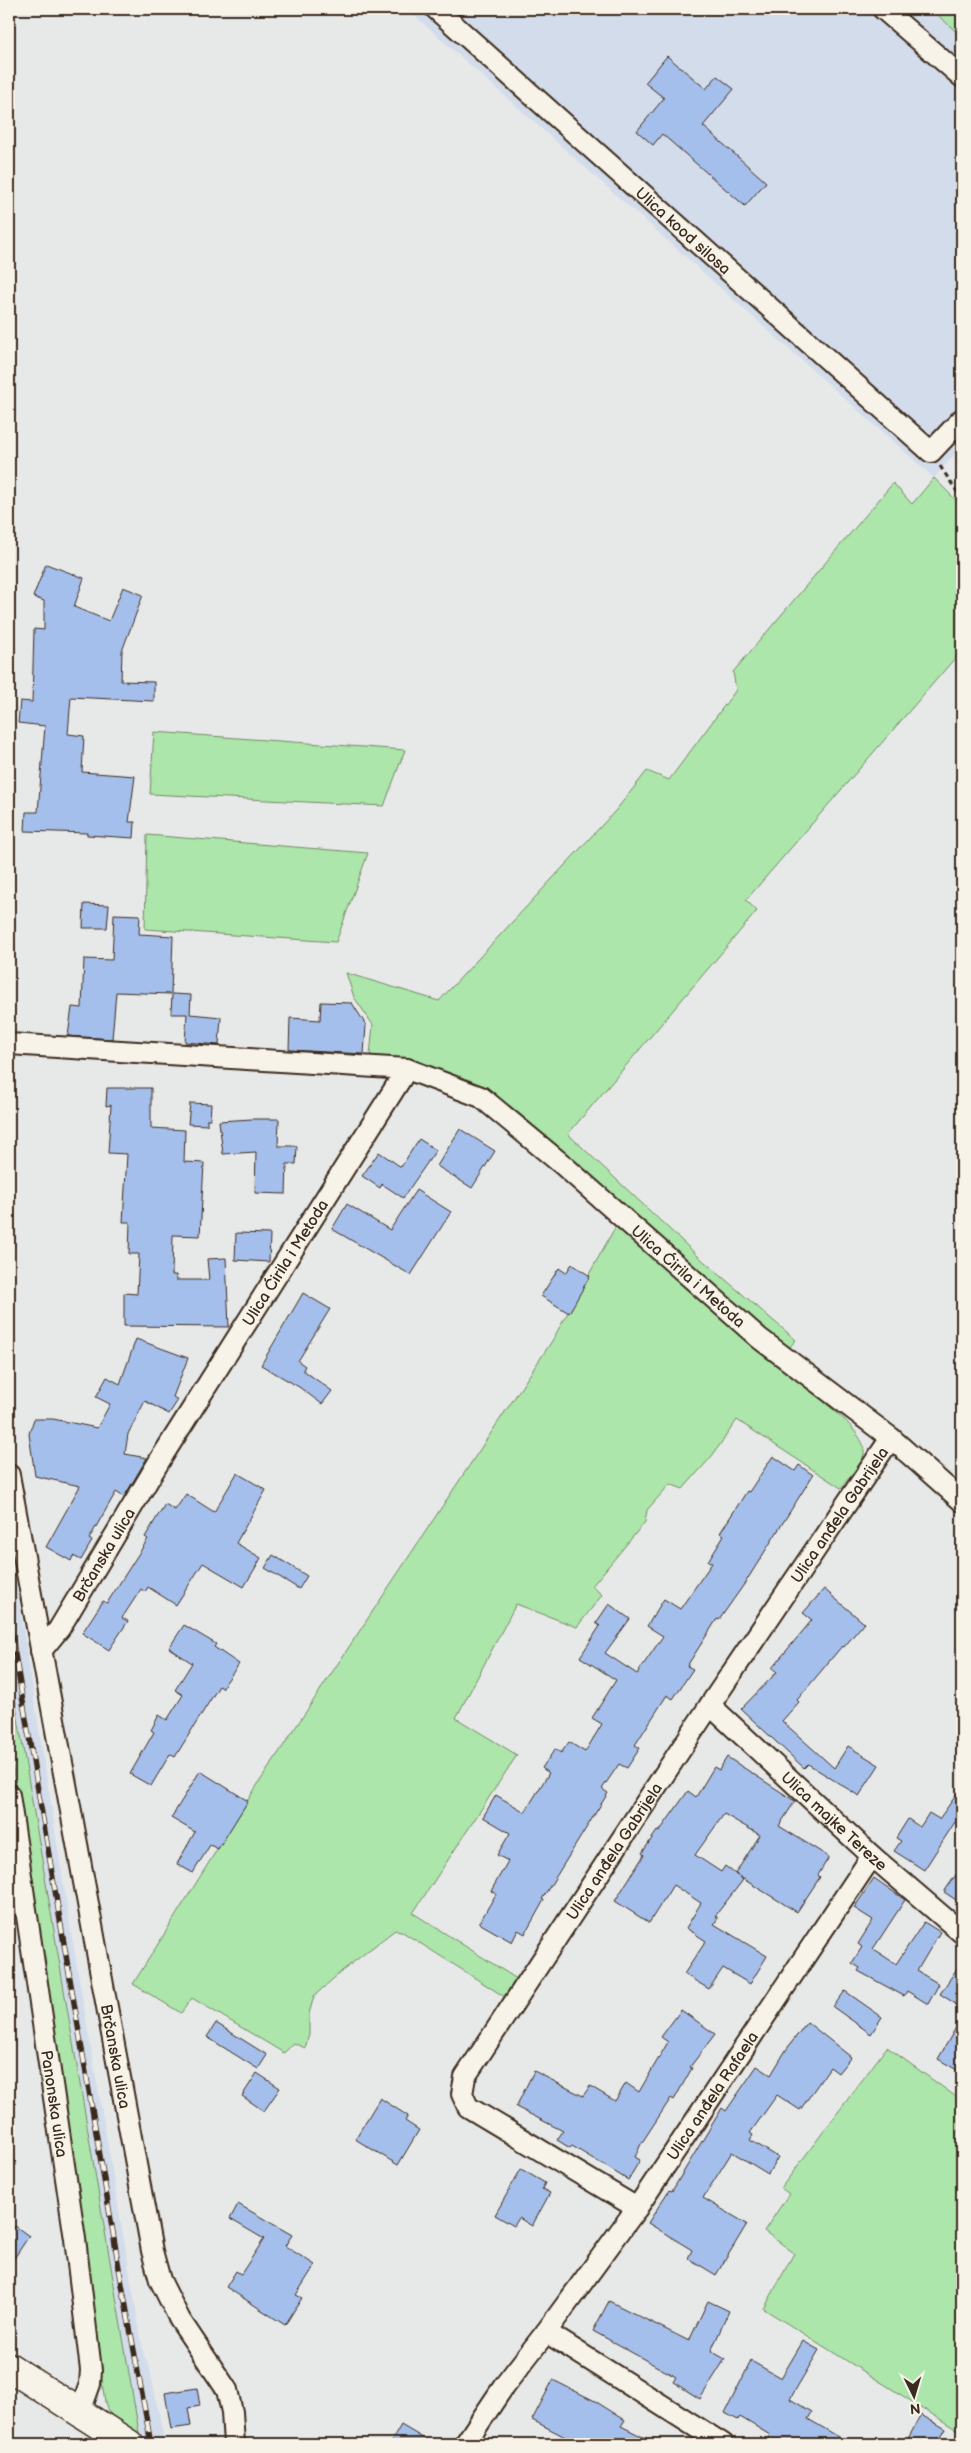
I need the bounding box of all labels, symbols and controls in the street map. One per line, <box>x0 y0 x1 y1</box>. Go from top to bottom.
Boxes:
street label: Ulica kood silosa <box>631 184 734 279</box>
street label: Ulica Ćirila i Metoda <box>239 1197 333 1330</box>
street label: Ulica Ćirila i Metoda <box>627 1222 749 1332</box>
street label: Ulica anđela Gabrijela <box>788 1444 893 1587</box>
street label: Brčanska ulica <box>69 1505 140 1606</box>
street label: Ulica majke Tereze <box>777 1768 891 1876</box>
street label: Ulica anđela Gabrijela <box>563 1780 667 1924</box>
street label: Brčanska ulica <box>96 2003 134 2110</box>
street label: Ulica anđela Rafaela <box>664 2029 763 2164</box>
street label: Panonska ulica <box>36 2049 71 2159</box>
north arrow <box>888 2370 938 2420</box>
text: N <box>909 2400 921 2417</box>

